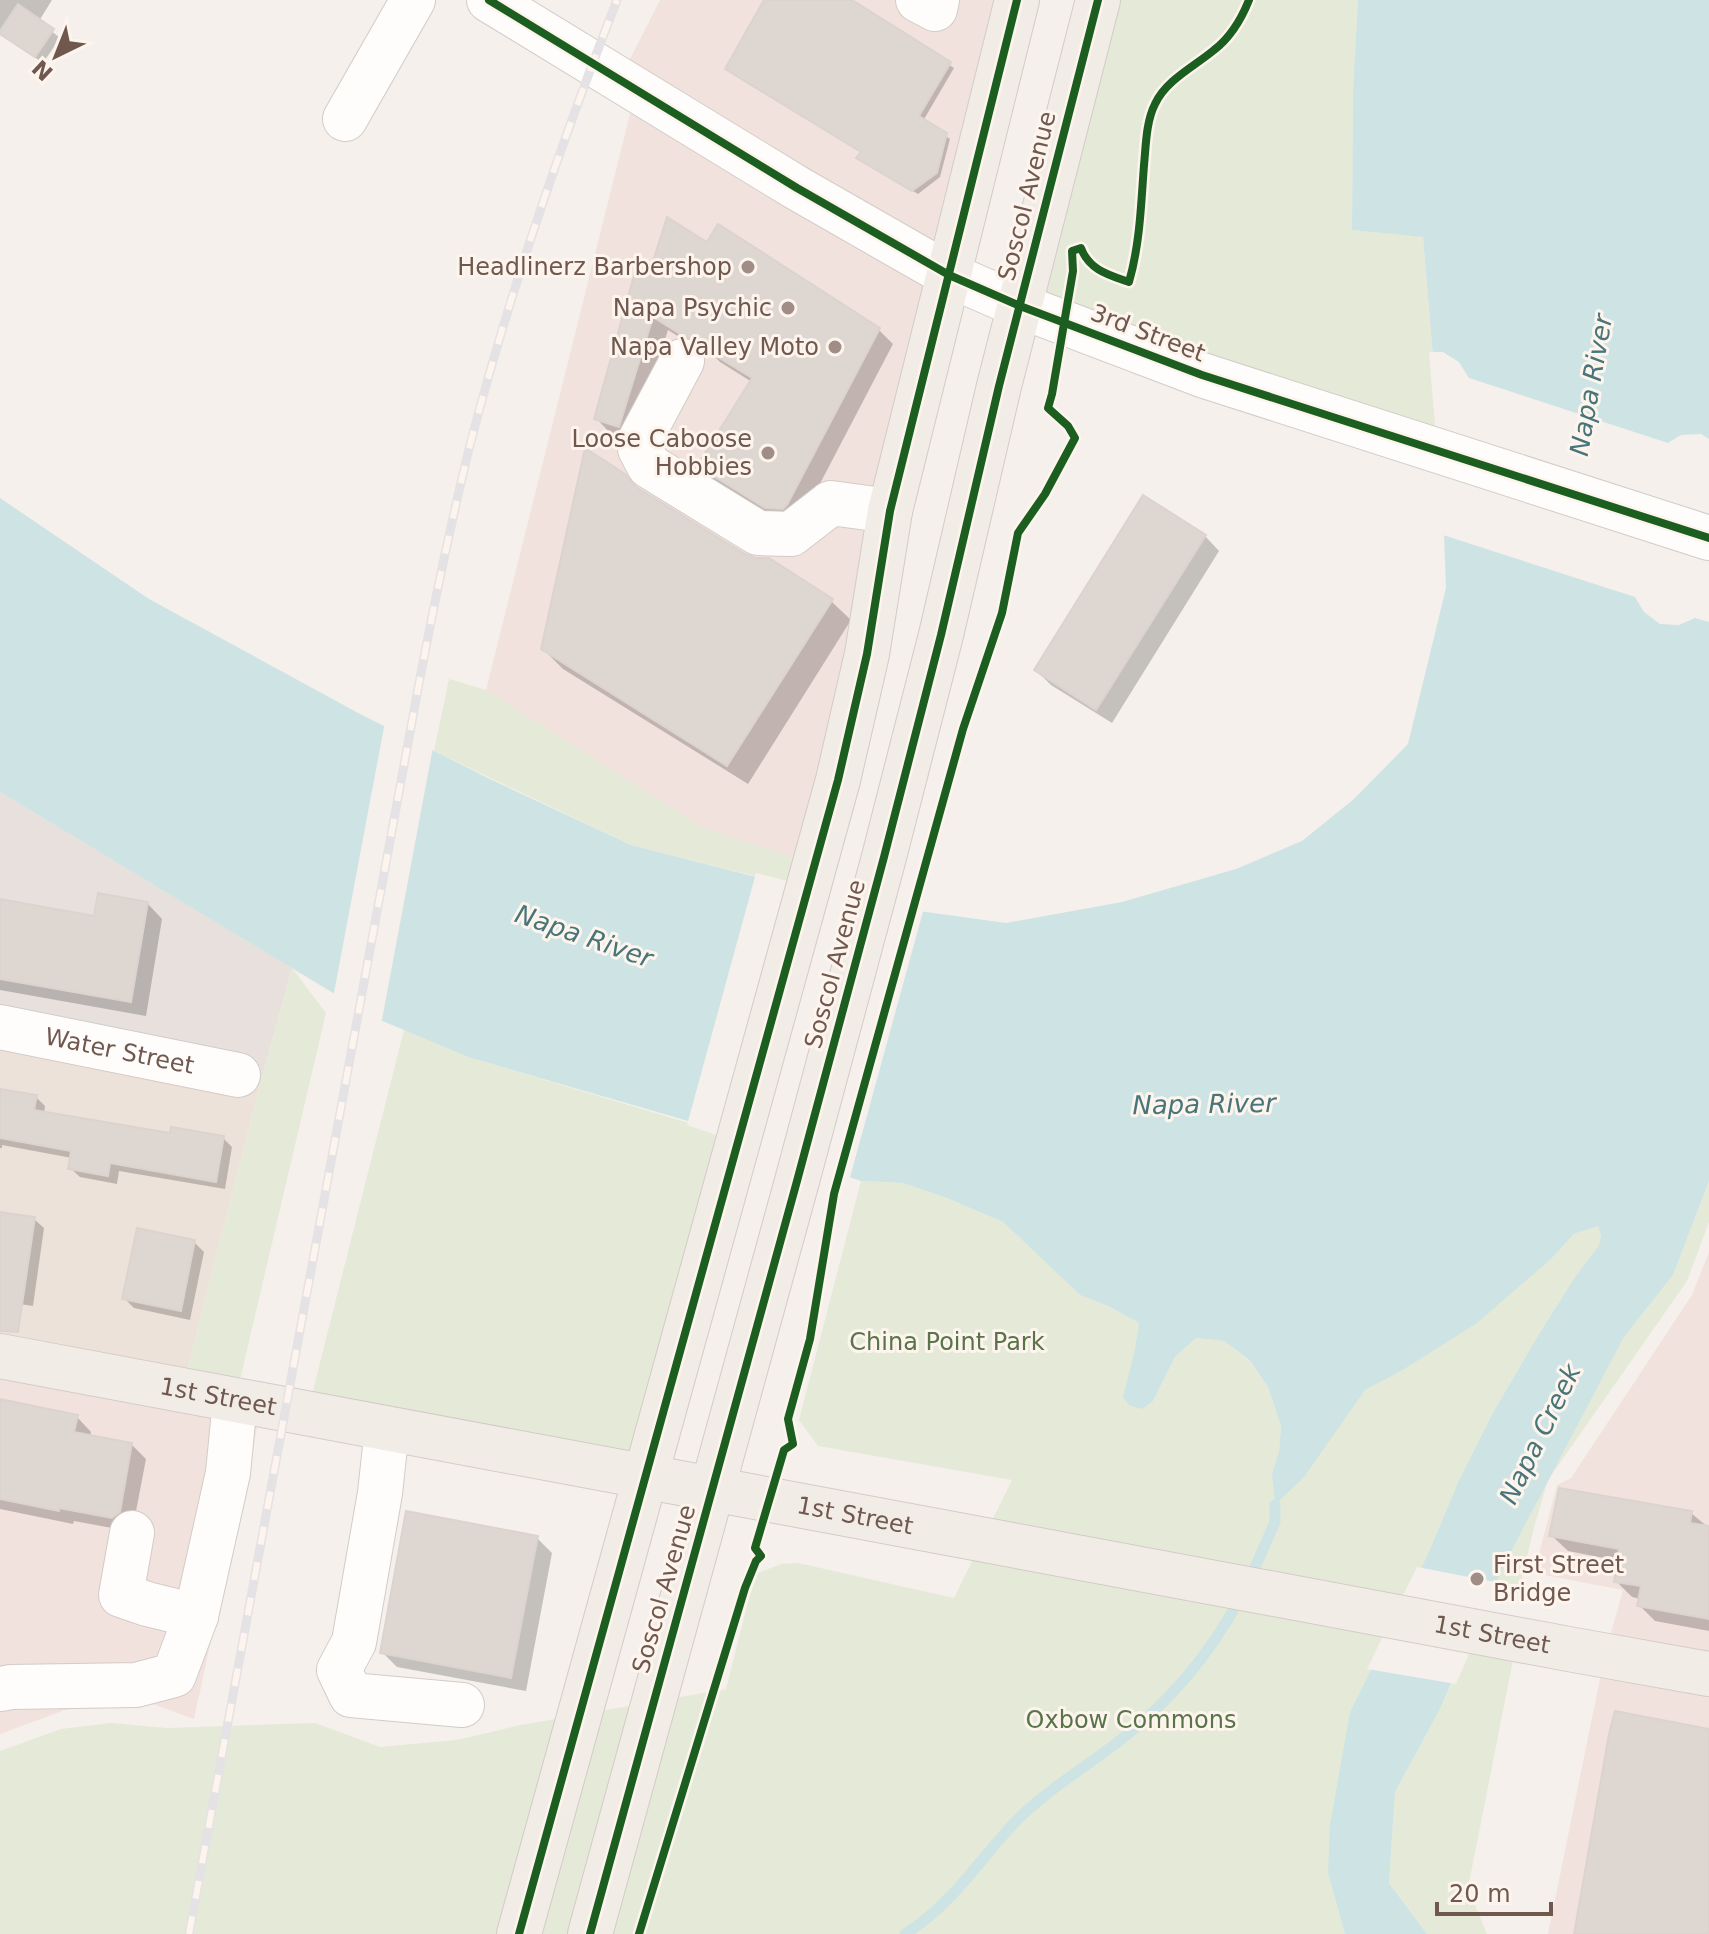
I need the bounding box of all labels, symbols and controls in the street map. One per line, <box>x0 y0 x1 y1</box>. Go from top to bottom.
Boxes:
north arrow <box>16 16 96 96</box>
text: N <box>27 55 58 86</box>
street label: Soscol Avenue <box>992 108 1062 284</box>
place label: Headlinerz Barbershop <box>457 253 732 281</box>
marker: Headlinerz Barbershop <box>739 258 757 276</box>
place label: Napa Psychic <box>613 294 772 322</box>
street label: 3rd Street <box>1087 298 1209 368</box>
marker: Napa Psychic <box>779 299 797 317</box>
water label: Napa River <box>1564 309 1619 458</box>
place label: Napa Valley Moto <box>610 333 819 361</box>
marker: Napa Valley Moto <box>826 338 844 356</box>
place label: Loose Caboose Hobbies <box>571 425 752 481</box>
marker: Loose Caboose Hobbies <box>759 444 777 462</box>
street label: Soscol Avenue <box>799 876 871 1052</box>
water label: Napa River <box>511 898 659 974</box>
street label: Water Street <box>43 1022 197 1080</box>
water label: Napa River <box>1132 1088 1278 1120</box>
park label: China Point Park <box>849 1328 1045 1356</box>
water label: Napa Creek <box>1493 1358 1587 1509</box>
street label: 1st Street <box>158 1372 279 1421</box>
street label: 1st Street <box>795 1491 916 1540</box>
street label: Soscol Avenue <box>627 1502 701 1676</box>
place label: First Street Bridge <box>1493 1551 1624 1607</box>
marker: First Street Bridge <box>1468 1570 1486 1588</box>
street label: 1st Street <box>1432 1610 1553 1659</box>
park label: Oxbow Commons <box>1026 1706 1236 1734</box>
scale bar <box>1437 1866 1551 1916</box>
text: 20 m <box>1449 1880 1511 1908</box>

